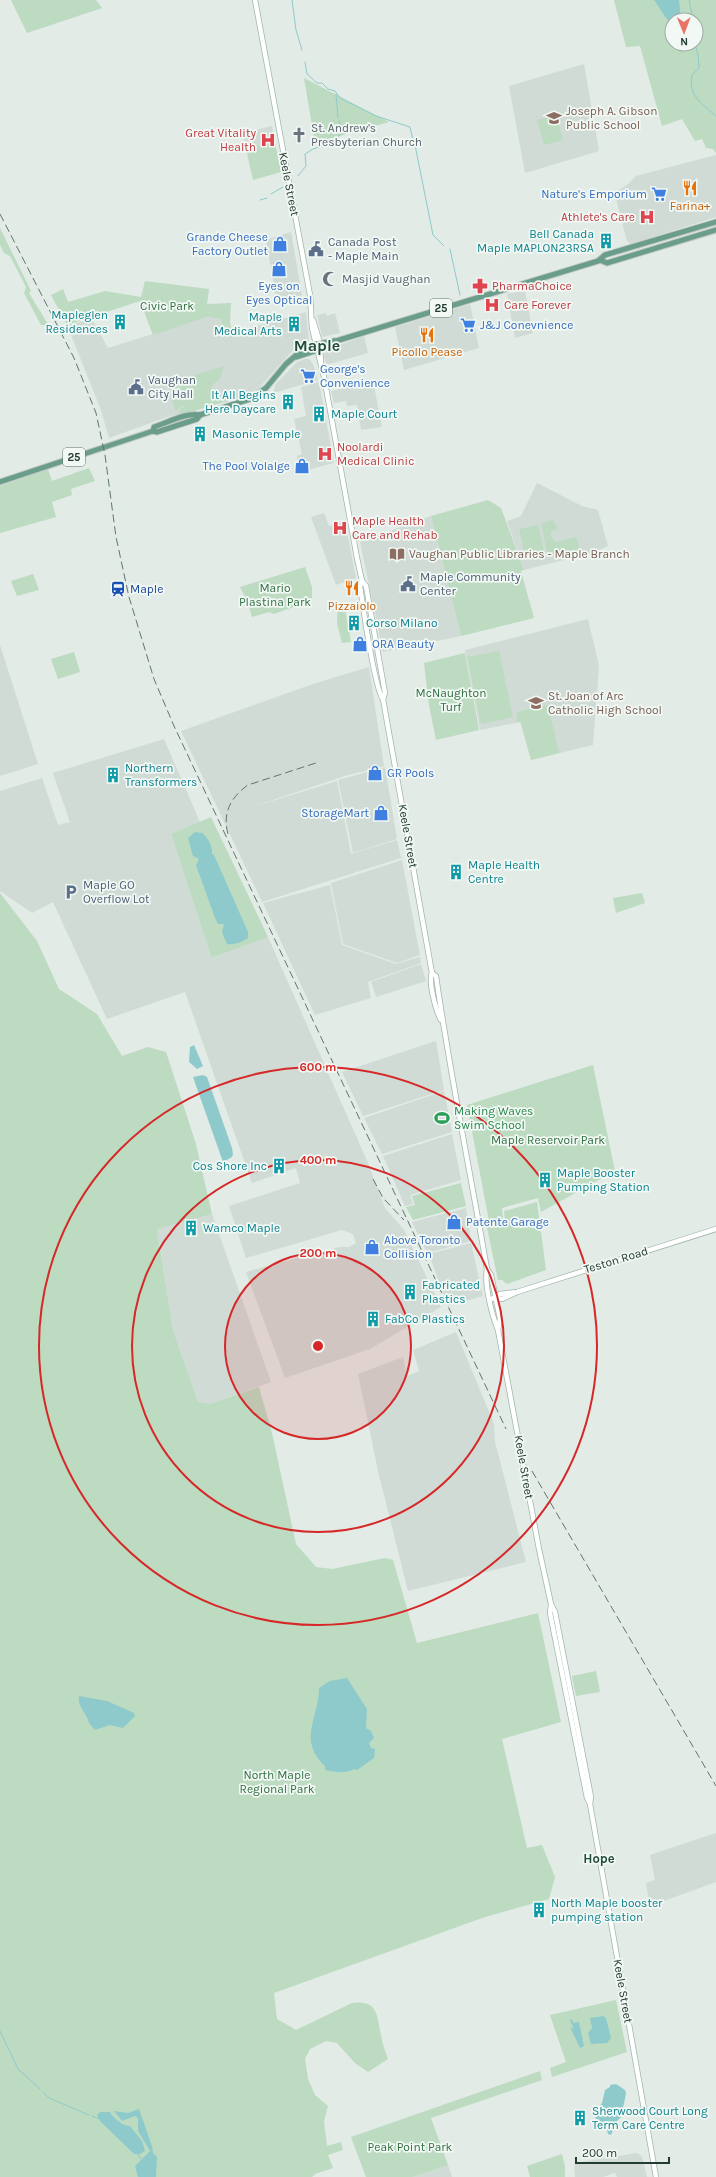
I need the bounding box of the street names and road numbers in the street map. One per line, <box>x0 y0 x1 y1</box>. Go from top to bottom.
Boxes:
street label: Keele Street <box>276 151 302 218</box>
road number: 25 <box>430 299 452 317</box>
road number: 25 <box>63 448 85 466</box>
street label: Keele Street <box>395 803 421 870</box>
street label: Teston Road <box>582 1244 650 1276</box>
street label: Keele Street <box>511 1434 537 1501</box>
street label: Keele Street <box>610 1958 636 2025</box>

